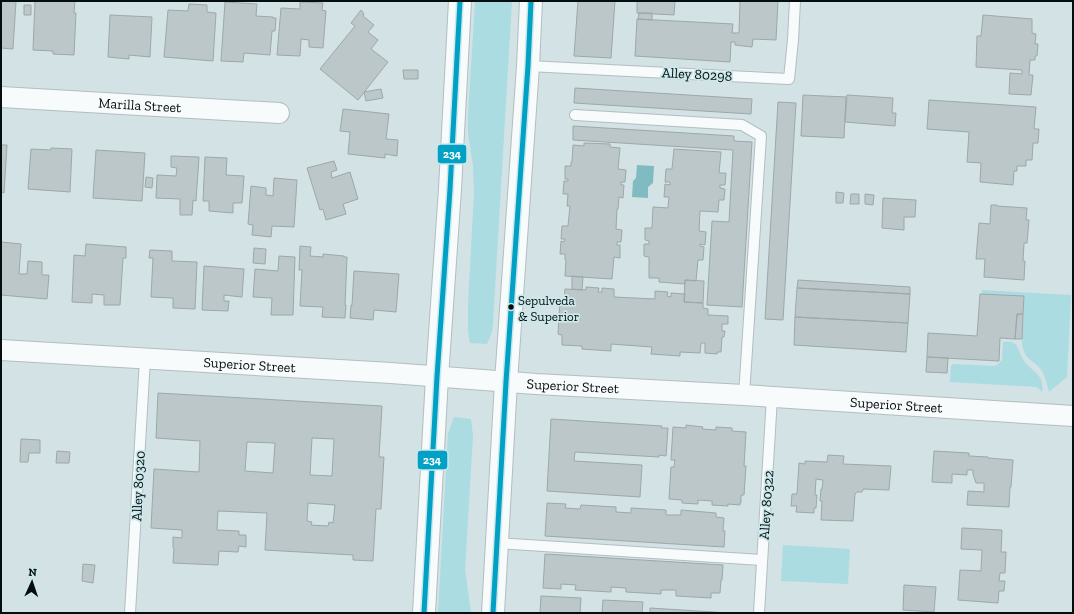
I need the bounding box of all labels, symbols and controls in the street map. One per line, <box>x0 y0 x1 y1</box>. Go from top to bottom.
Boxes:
street label: Alley 80298 <box>661 64 733 85</box>
street label: Marilla Street <box>98 95 183 116</box>
line badge: 234 <box>437 144 467 164</box>
text: 234 <box>443 148 462 161</box>
place label: Sepulveda & Superior <box>518 293 579 324</box>
marker: Sepulveda & Superior <box>506 302 516 312</box>
street label: Superior Street <box>203 354 297 376</box>
street label: Superior Street <box>526 375 620 397</box>
street label: Superior Street <box>850 394 944 417</box>
street label: Alley 80320 <box>128 450 149 522</box>
line badge: 234 <box>417 450 448 470</box>
text: 234 <box>423 454 442 467</box>
street label: Alley 80322 <box>756 470 777 540</box>
north arrow <box>12 562 52 602</box>
text: N <box>28 566 38 579</box>

